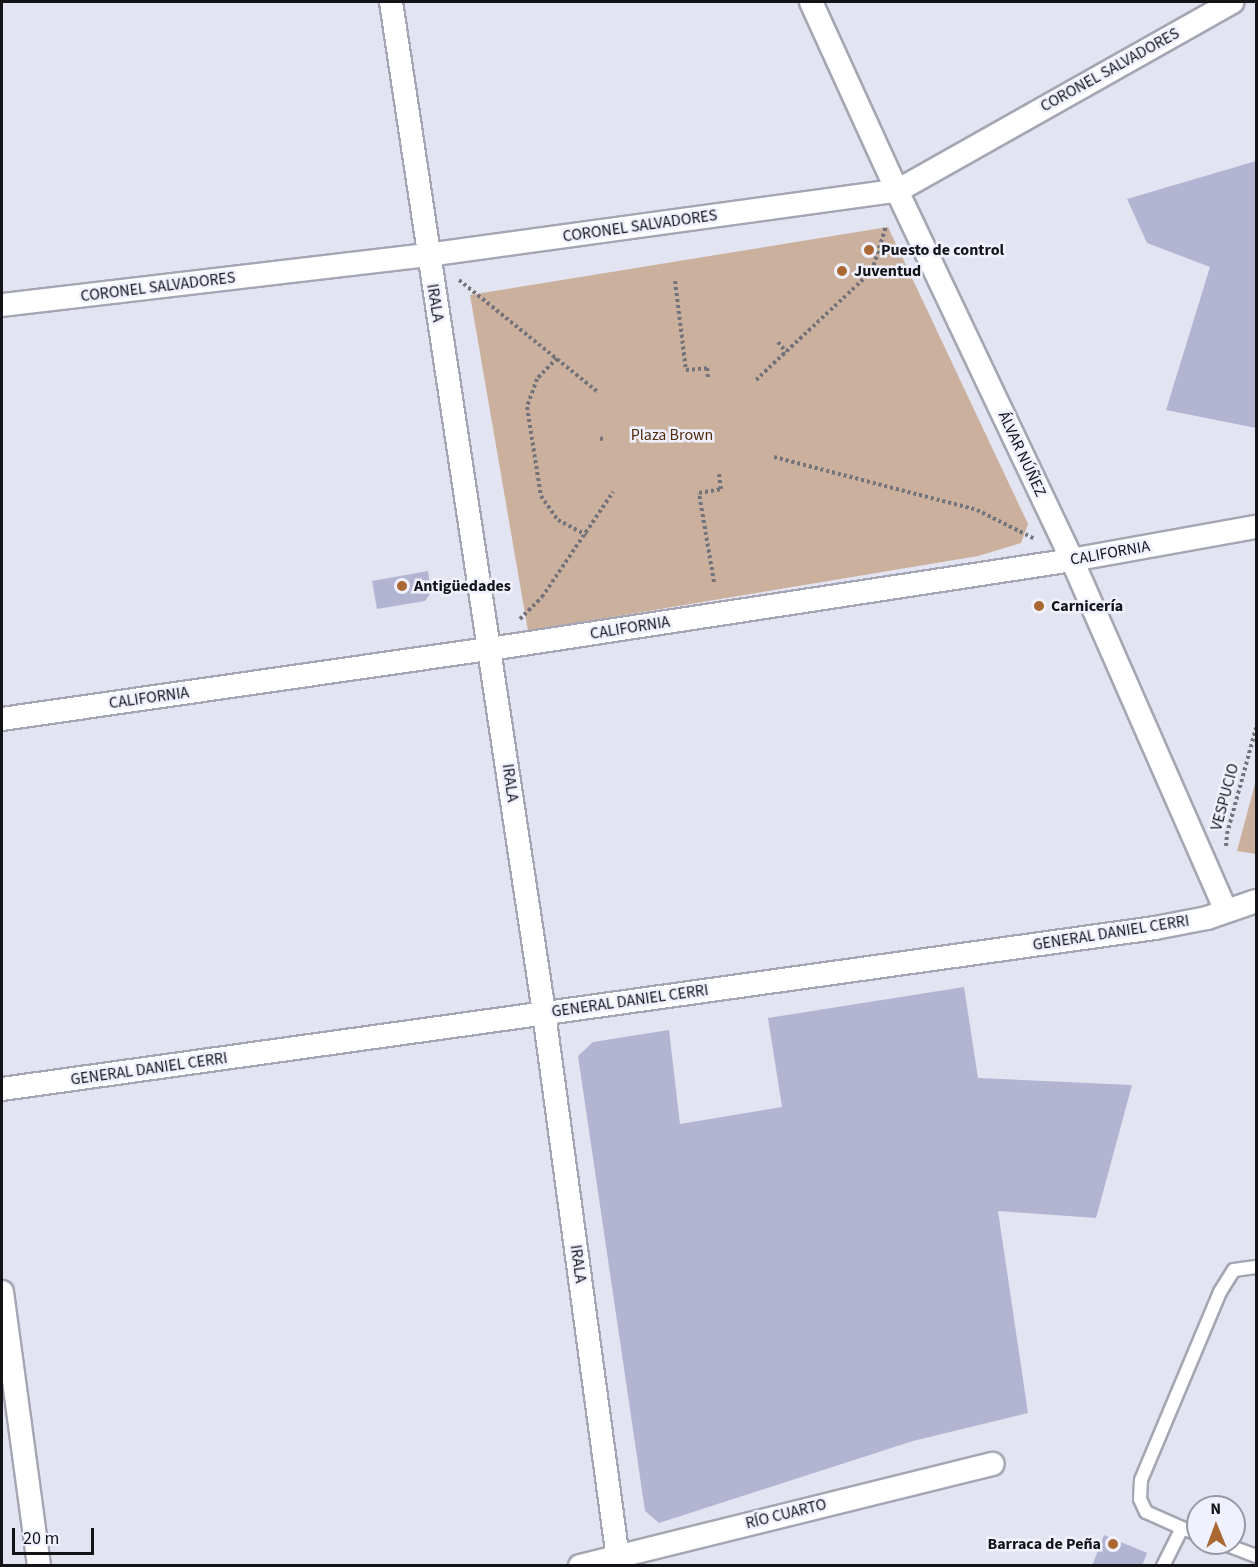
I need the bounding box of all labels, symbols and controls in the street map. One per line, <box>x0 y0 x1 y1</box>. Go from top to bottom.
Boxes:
street label: CORONEL SALVADORES <box>1037 24 1183 116</box>
street label: CORONEL SALVADORES <box>562 206 718 246</box>
place label: Puesto de control <box>881 240 1004 260</box>
marker: Puesto de control <box>862 243 876 257</box>
place label: Juventud <box>854 261 921 281</box>
marker: Juventud <box>835 264 849 278</box>
street label: CORONEL SALVADORES <box>79 268 237 306</box>
street label: IRALA <box>423 283 447 323</box>
street label: ÁLVAR NÚÑEZ <box>994 408 1050 500</box>
park label: Plaza Brown <box>631 425 713 445</box>
street label: CALIFORNIA <box>1069 537 1151 569</box>
place label: Antigüedades <box>414 576 511 596</box>
marker: Antigüedades <box>395 579 409 593</box>
place label: Carnicería <box>1051 596 1123 616</box>
marker: Carnicería <box>1032 599 1046 613</box>
street label: CALIFORNIA <box>589 612 671 644</box>
street label: CALIFORNIA <box>108 683 190 713</box>
street label: VESPUCIO <box>1207 761 1243 833</box>
street label: IRALA <box>498 763 522 803</box>
street label: GENERAL DANIEL CERRI <box>1031 911 1191 955</box>
street label: GENERAL DANIEL CERRI <box>550 980 710 1022</box>
street label: GENERAL DANIEL CERRI <box>69 1048 229 1090</box>
street label: IRALA <box>566 1244 590 1284</box>
street label: RÍO CUARTO <box>744 1495 828 1533</box>
north arrow <box>1186 1495 1246 1555</box>
text: N <box>1210 1498 1221 1520</box>
scale bar <box>15 1516 98 1554</box>
text: 20 m <box>23 1526 59 1551</box>
place label: Barraca de Peña <box>987 1534 1101 1554</box>
marker: Barraca de Peña <box>1106 1537 1120 1551</box>

